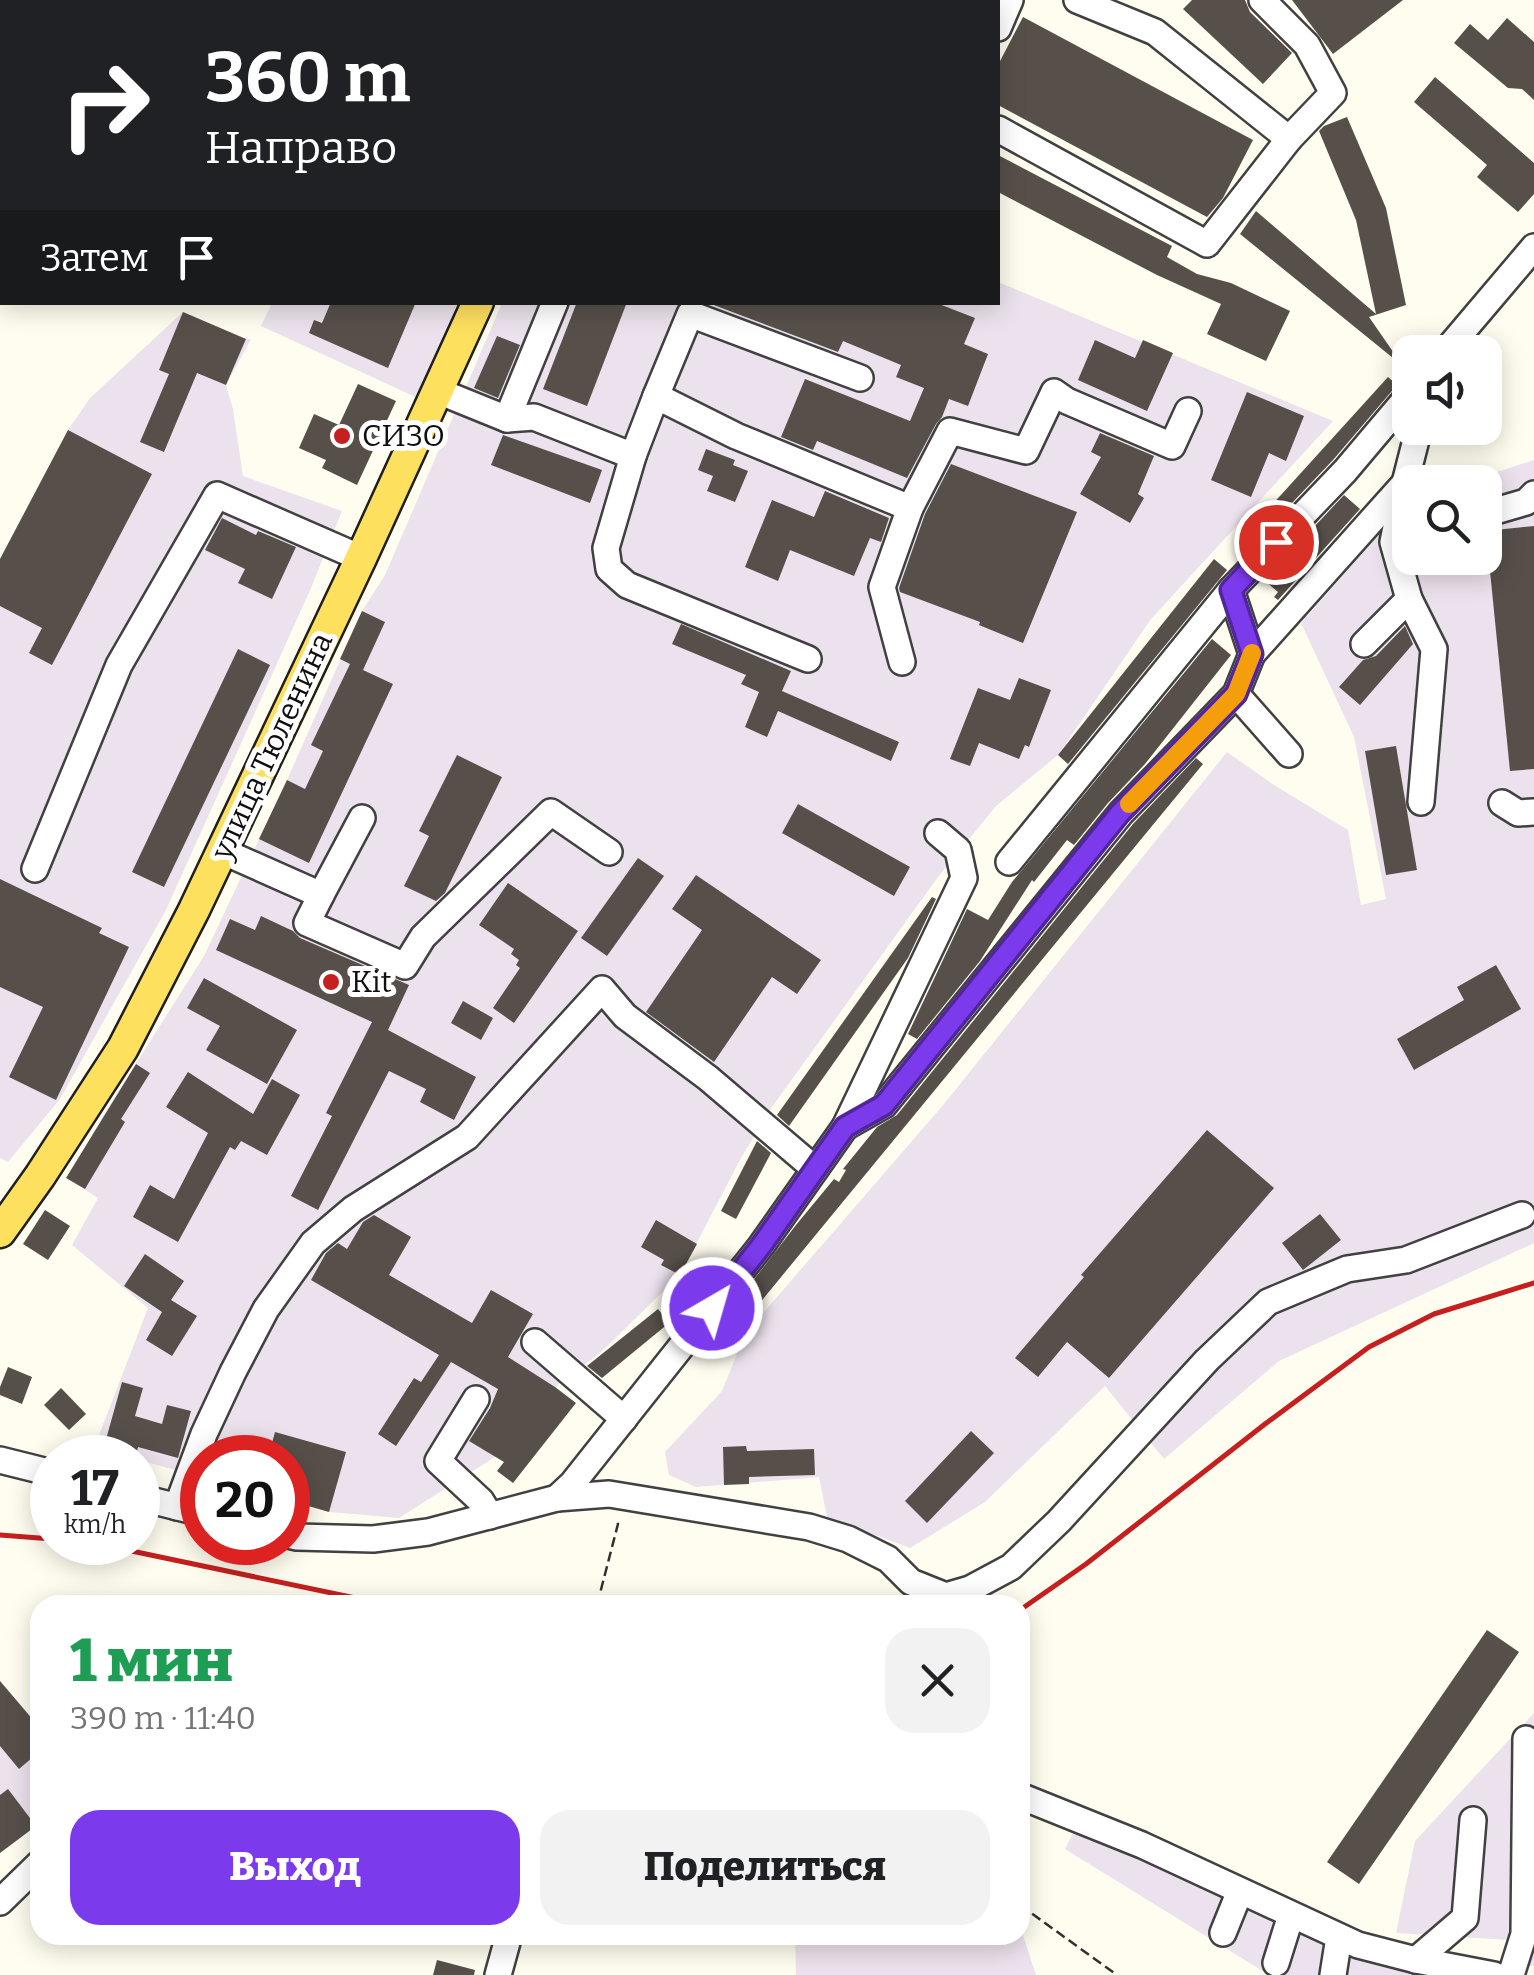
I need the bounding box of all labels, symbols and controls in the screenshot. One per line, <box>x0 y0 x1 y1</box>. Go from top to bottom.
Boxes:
text: 360 m <box>205 36 411 120</box>
icon: right <box>40 40 170 170</box>
text: Направо <box>205 121 397 175</box>
icon: arrive <box>169 230 224 285</box>
text: Затем <box>40 235 149 281</box>
map controls <box>1392 335 1502 575</box>
button: sound <box>1392 335 1502 445</box>
place label: СИЗО <box>362 418 445 454</box>
marker: СИЗО <box>331 425 353 447</box>
button: search <box>1392 465 1502 575</box>
pin <box>1234 500 1319 585</box>
icon: arrive <box>1249 515 1304 570</box>
street label: улица Тюленина <box>203 627 340 866</box>
place label: Kit <box>351 964 392 1000</box>
marker: Kit <box>320 971 342 993</box>
position arrow <box>660 1256 764 1360</box>
speed limit sign: 20 <box>180 1435 310 1565</box>
text: 17 <box>71 1458 119 1518</box>
text: km/h <box>64 1510 126 1540</box>
text: 1 мин <box>70 1625 233 1697</box>
button: close <box>885 1628 990 1733</box>
text: 390 m · 11:40 <box>70 1699 256 1737</box>
button: Выход <box>70 1810 520 1925</box>
button: Поделиться <box>540 1810 990 1925</box>

